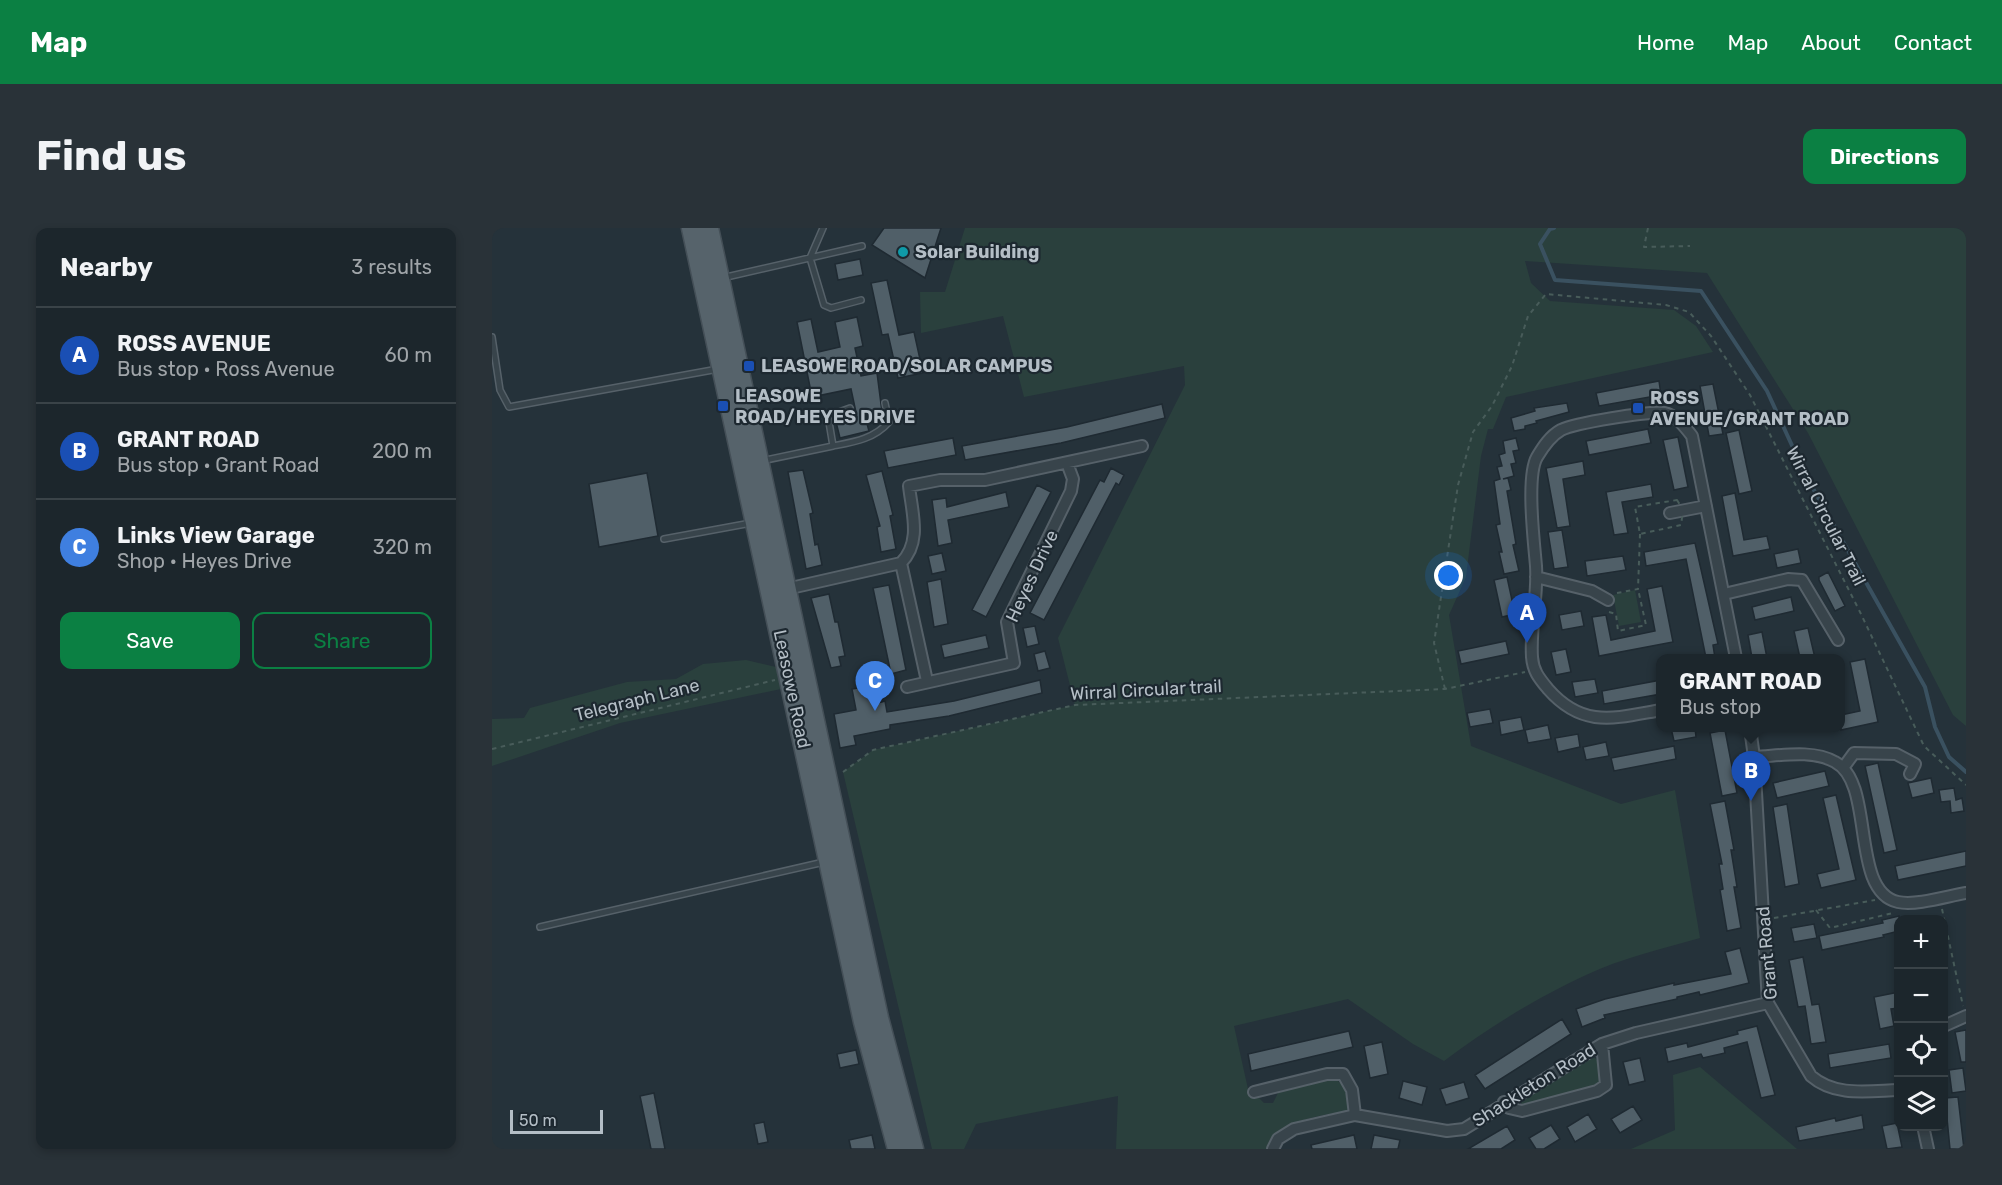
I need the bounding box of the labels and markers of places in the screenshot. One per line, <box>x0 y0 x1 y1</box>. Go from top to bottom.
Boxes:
place label: Solar Building <box>915 241 1039 263</box>
marker: Solar Building <box>896 245 910 259</box>
place label: LEASOWE ROAD/SOLAR CAMPUS <box>761 355 1052 377</box>
marker: LEASOWE ROAD/SOLAR CAMPUS <box>742 359 756 373</box>
place label: LEASOWE ROAD/HEYES DRIVE <box>735 385 915 428</box>
place label: ROSS AVENUE/GRANT ROAD <box>1650 387 1849 430</box>
marker: LEASOWE ROAD/HEYES DRIVE <box>716 399 730 413</box>
marker: ROSS AVENUE/GRANT ROAD <box>1631 401 1645 415</box>
pin: A <box>1508 594 1546 643</box>
pin: C <box>856 662 895 711</box>
pin: B <box>1732 752 1770 801</box>

